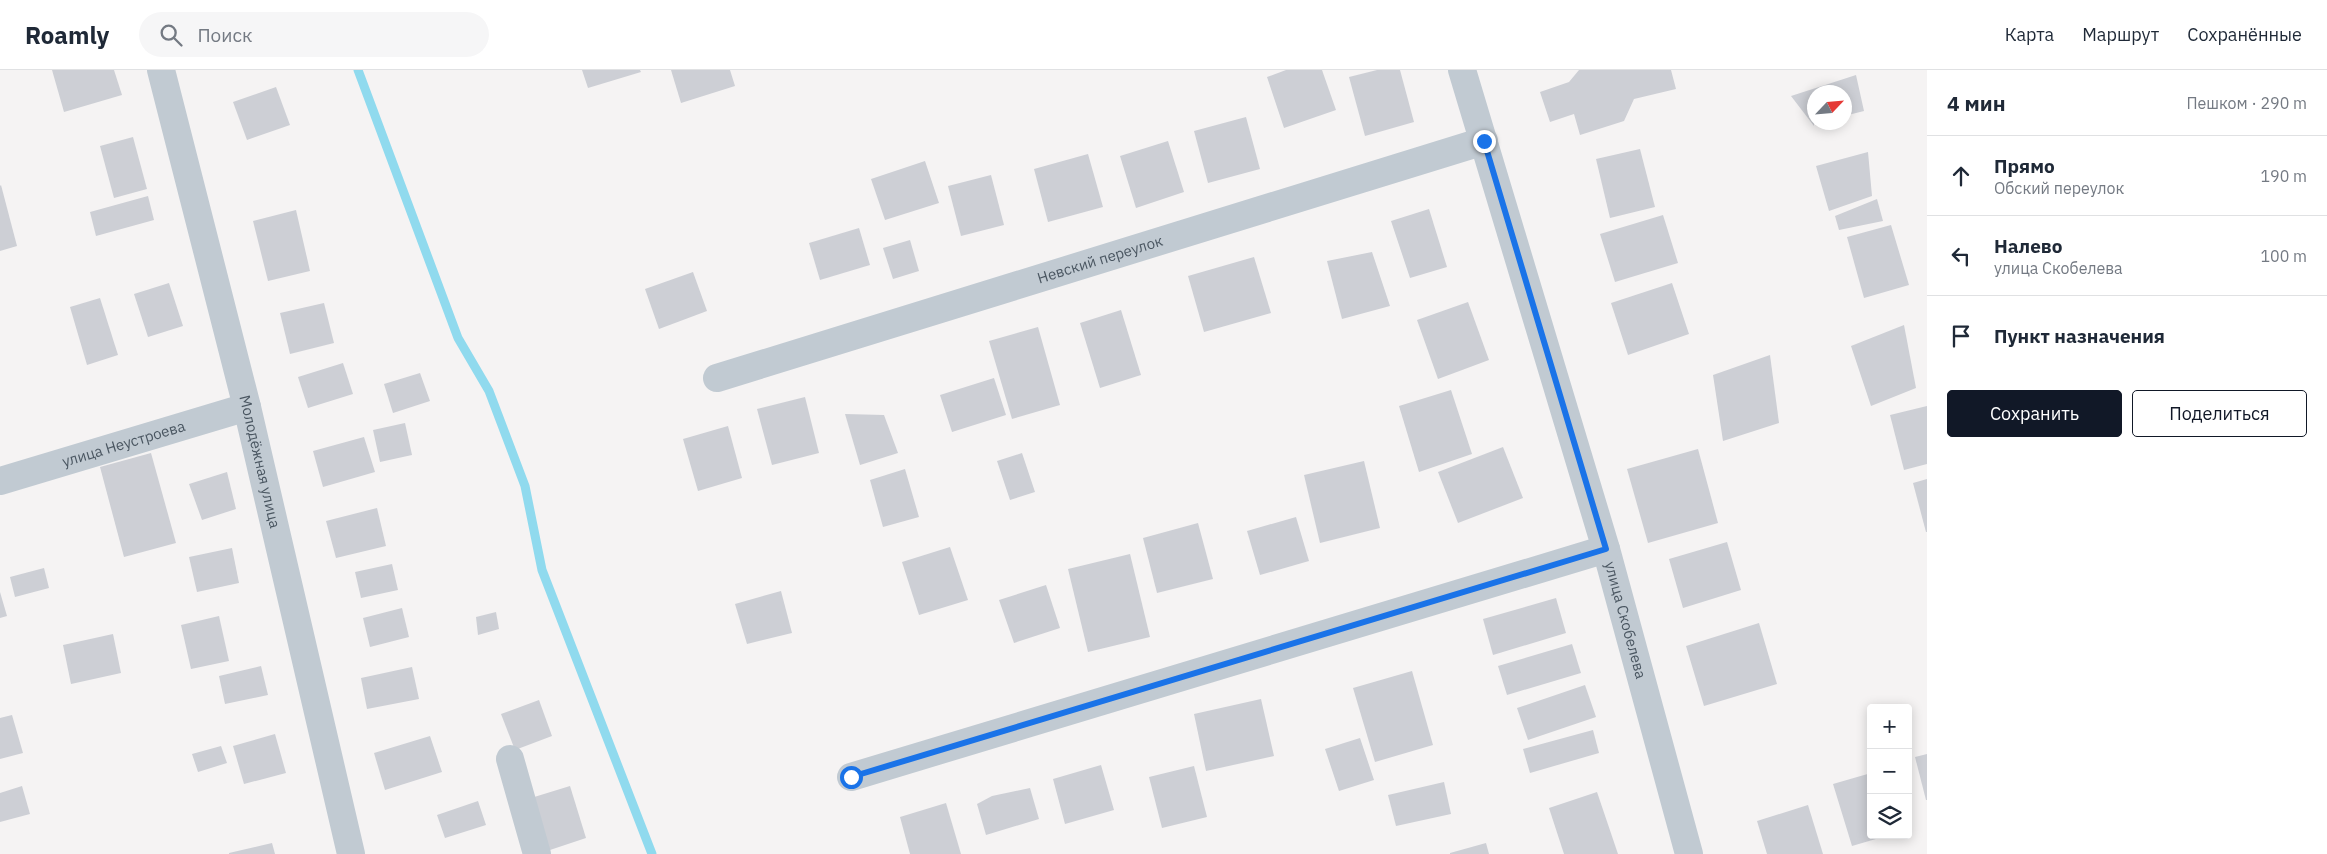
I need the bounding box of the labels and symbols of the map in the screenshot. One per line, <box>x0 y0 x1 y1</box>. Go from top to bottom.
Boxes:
north arrow <box>1807 85 1852 130</box>
route end <box>1473 130 1496 153</box>
street label: Невский переулок <box>1035 231 1165 287</box>
street label: Молодёжная улица <box>235 393 285 530</box>
street label: улица Неустроева <box>60 416 187 471</box>
street label: улица Скобелева <box>1601 559 1651 681</box>
route start <box>840 766 863 789</box>

